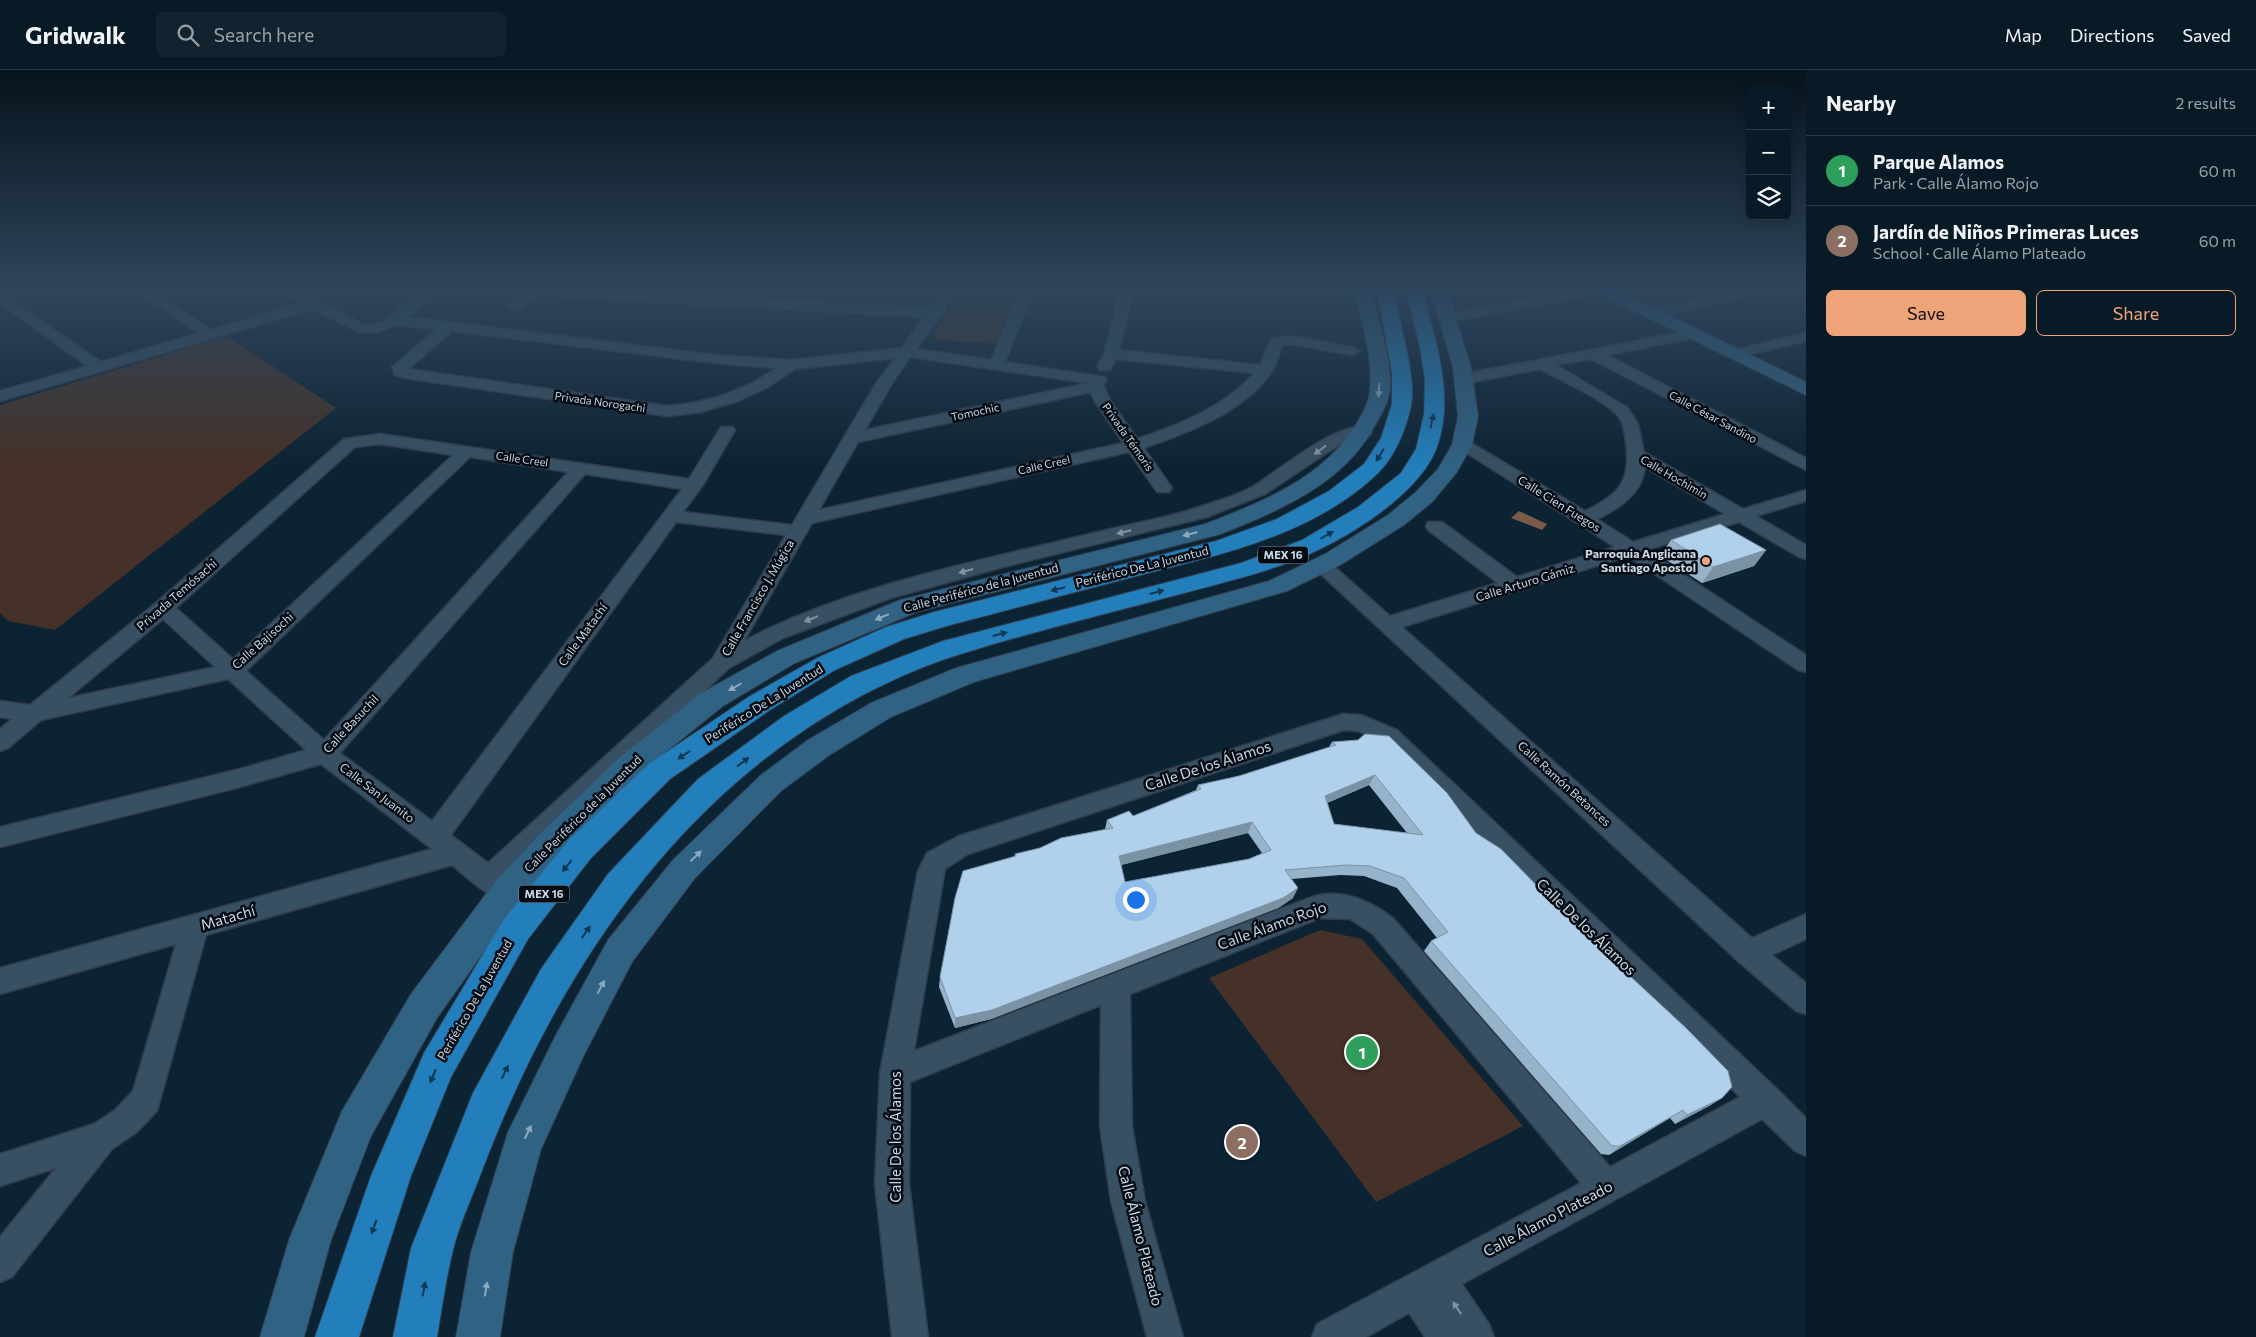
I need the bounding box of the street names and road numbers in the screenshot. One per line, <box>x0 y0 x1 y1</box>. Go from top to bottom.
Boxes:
street label: Calle César Sandino <box>1667 388 1760 445</box>
street label: Privada Norogachi <box>554 389 646 414</box>
street label: Tomochic <box>950 400 1000 423</box>
street label: Privada Témoris <box>1100 400 1157 473</box>
street label: Calle Creel <box>495 448 549 469</box>
street label: Calle Creel <box>1017 452 1071 477</box>
street label: Calle Hochimin <box>1639 452 1710 501</box>
street label: Calle Cien Fuegos <box>1516 472 1603 534</box>
street label: Calle Francisco J. Múgica <box>718 537 797 659</box>
street label: Periférico De La Juventud <box>1074 543 1210 590</box>
road number: MEX 16 <box>1258 546 1308 564</box>
street label: Privada Temósachi <box>133 556 219 633</box>
street label: Calle Periférico de la Juventud <box>902 560 1060 615</box>
street label: Calle Arturo Gámiz <box>1474 560 1576 604</box>
street label: Calle Matachí <box>555 600 610 668</box>
street label: Calle Bajisochi <box>229 609 296 672</box>
street label: Periférico De La Juventud <box>702 661 826 746</box>
street label: Calle Basuchil <box>320 691 381 755</box>
street label: Calle De los Álamos <box>1142 735 1273 794</box>
street label: Calle Ramón Betances <box>1515 738 1614 829</box>
street label: Calle Periférico de la Juventud <box>521 752 645 875</box>
street label: Calle San Juanito <box>337 759 418 826</box>
street label: Calle De los Álamos <box>1533 873 1641 979</box>
road number: MEX 16 <box>519 886 569 902</box>
street label: Calle Álamo Rojo <box>1214 896 1329 953</box>
street label: Matachí <box>198 900 258 933</box>
street label: Periférico De La Juventud <box>434 937 515 1063</box>
street label: Calle De los Álamos <box>885 1071 904 1203</box>
street label: Calle Álamo Plateado <box>1115 1164 1168 1308</box>
street label: Calle Álamo Plateado <box>1479 1175 1615 1260</box>

